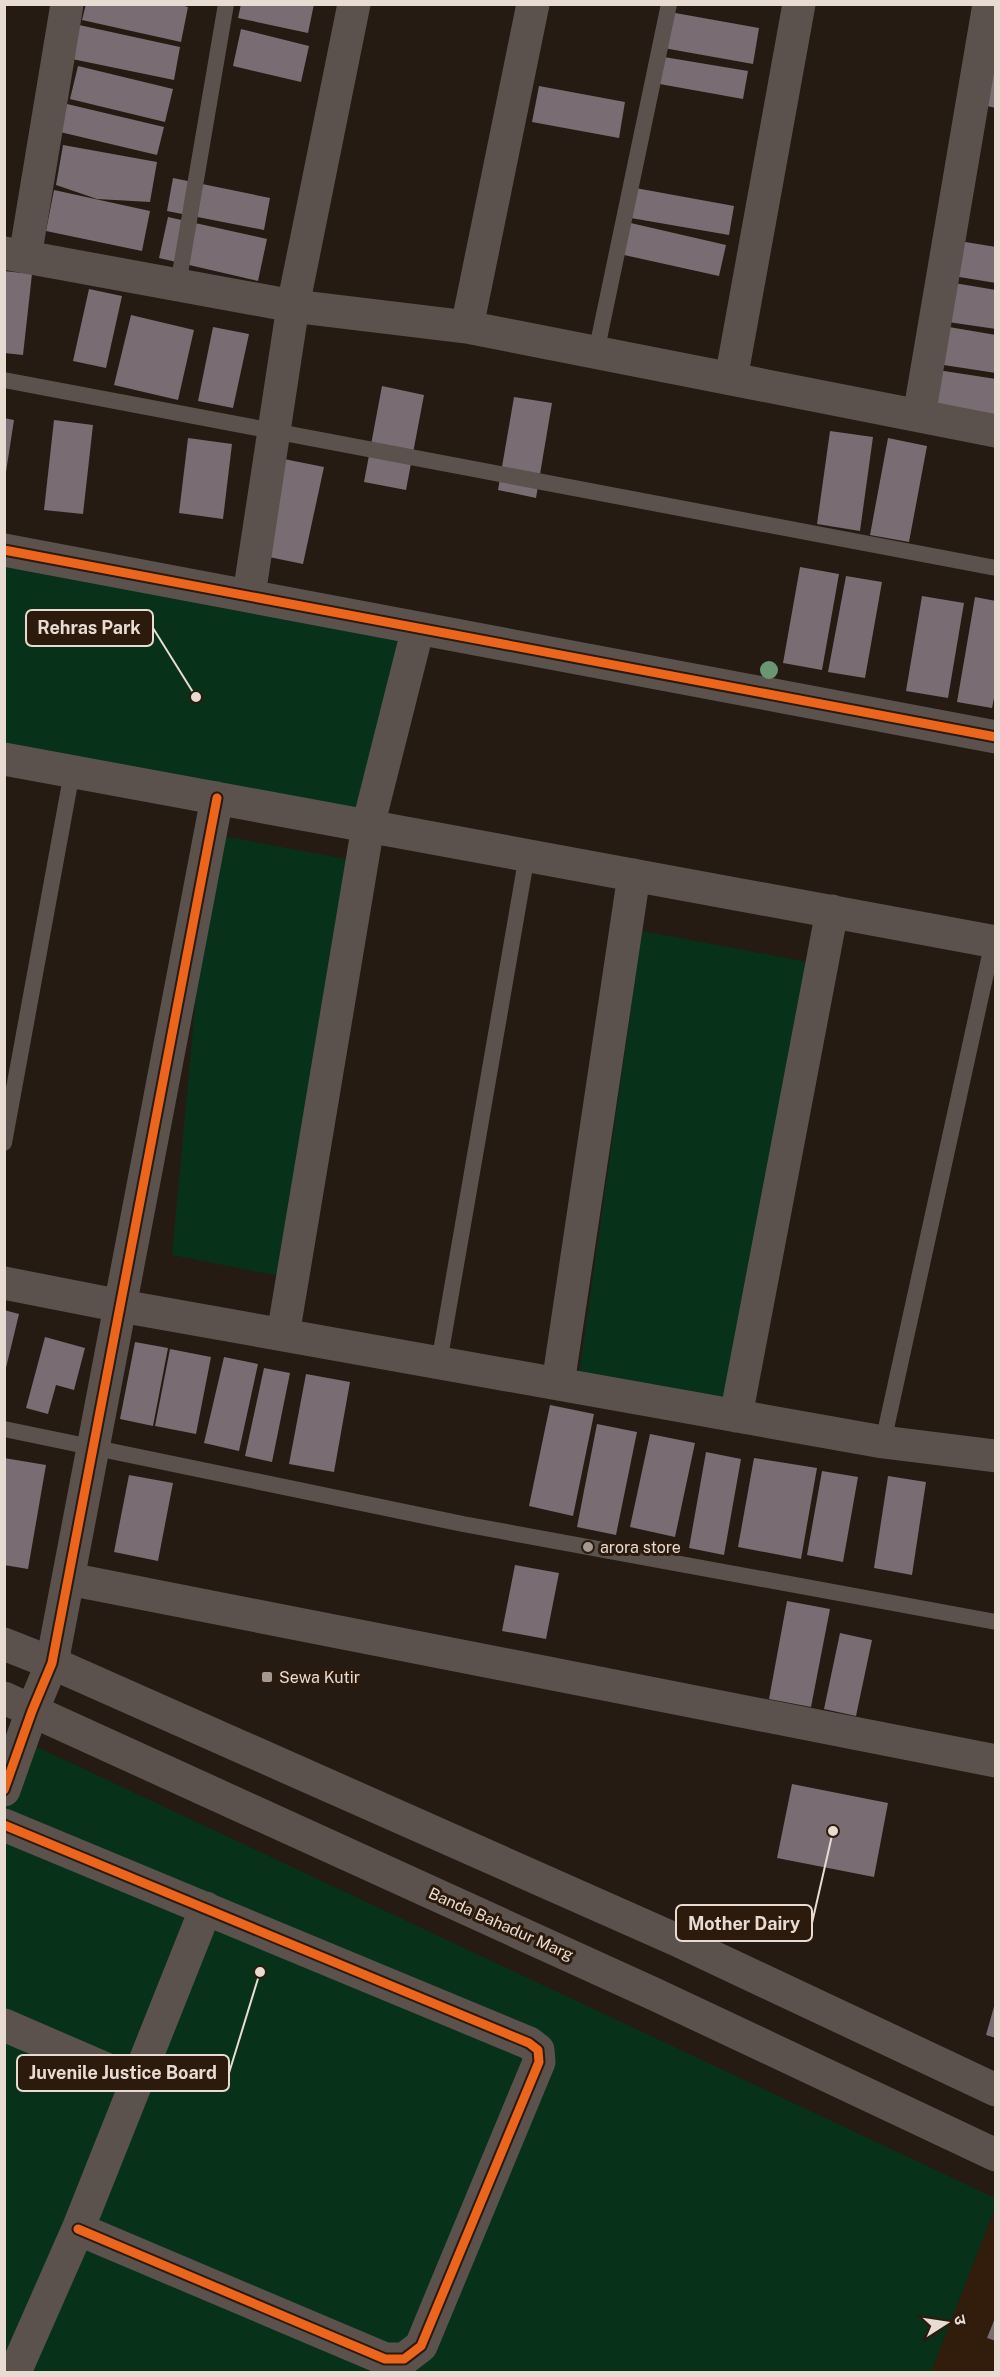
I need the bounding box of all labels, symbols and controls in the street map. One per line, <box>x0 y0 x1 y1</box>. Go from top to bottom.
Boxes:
callout: Rehras Park <box>26 610 153 646</box>
text: Rehras Park <box>37 617 141 638</box>
place label: arora store <box>600 1538 681 1557</box>
marker: arora store <box>581 1540 595 1554</box>
place label: Sewa Kutir <box>279 1668 360 1687</box>
marker: Sewa Kutir <box>260 1670 274 1684</box>
street label: Banda Bahadur Marg <box>426 1883 576 1965</box>
callout: Mother Dairy <box>676 1905 812 1941</box>
text: Mother Dairy <box>688 1913 800 1934</box>
callout: Juvenile Justice Board <box>17 2055 229 2091</box>
text: Juvenile Justice Board <box>29 2062 217 2083</box>
north arrow <box>916 2293 976 2353</box>
text: उ <box>950 2313 971 2327</box>

